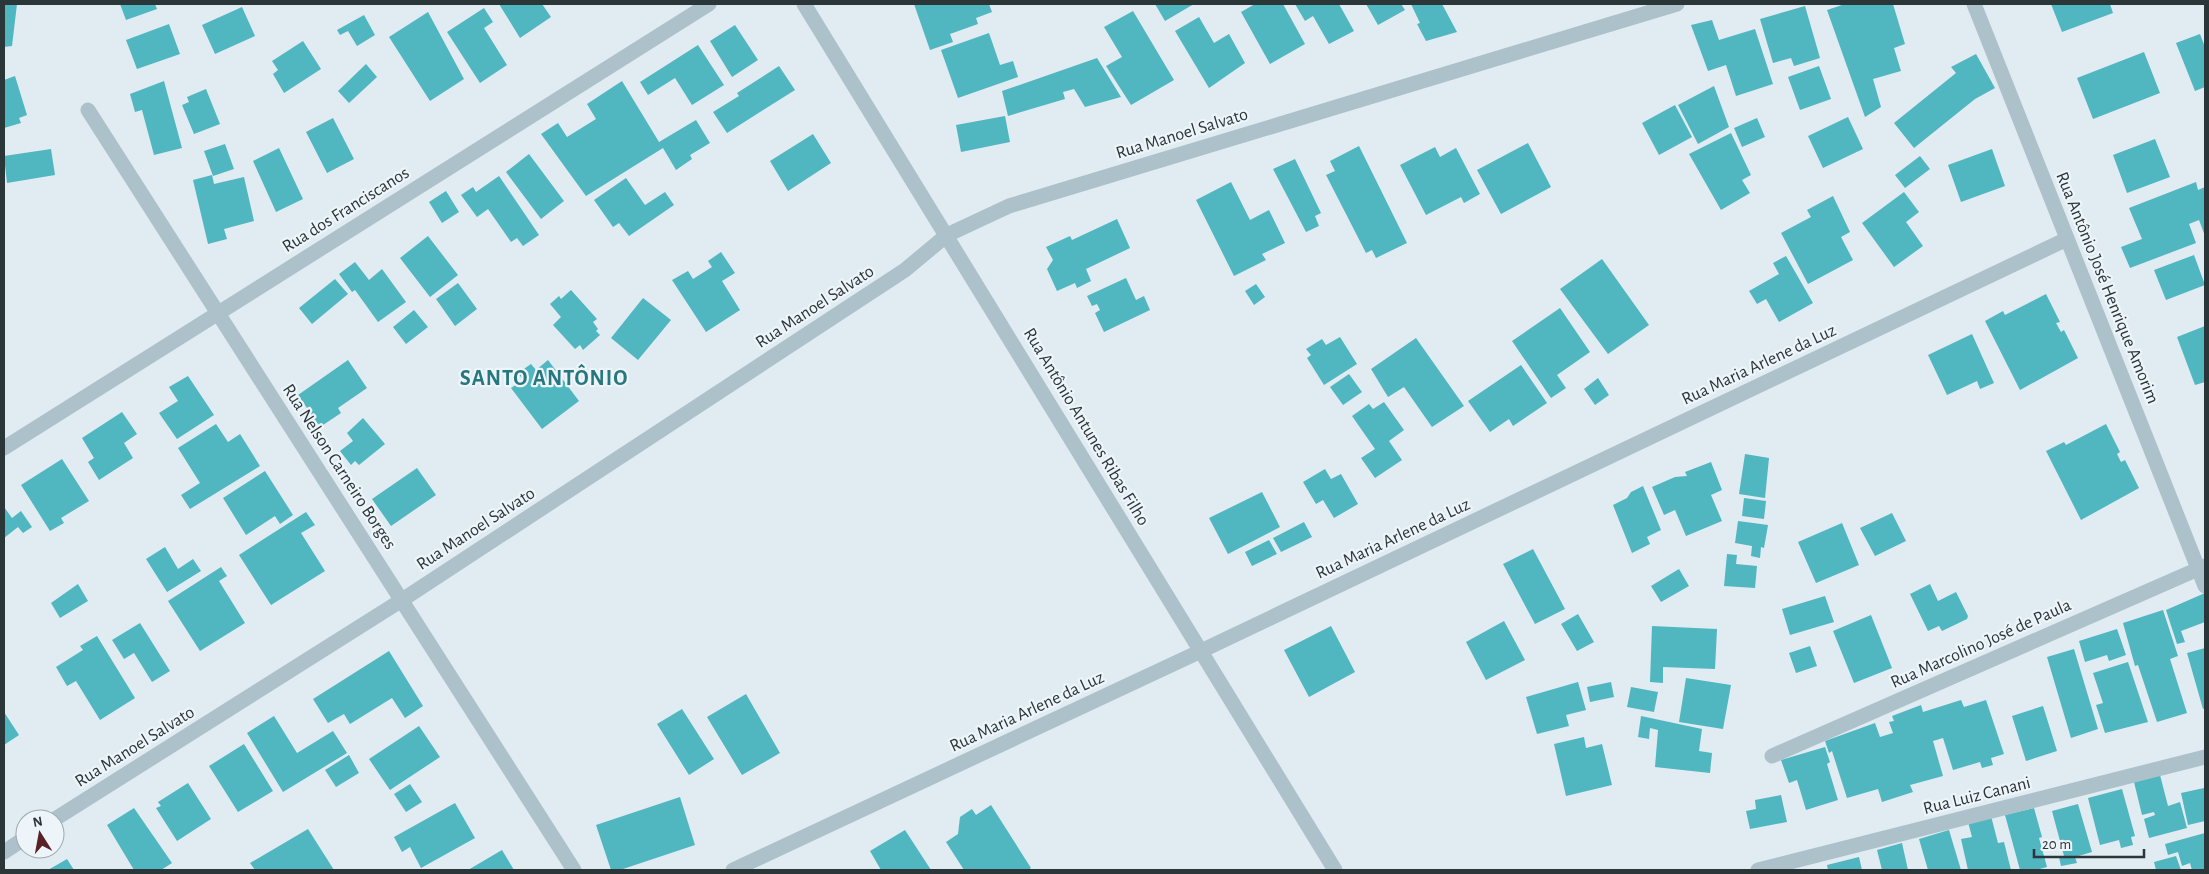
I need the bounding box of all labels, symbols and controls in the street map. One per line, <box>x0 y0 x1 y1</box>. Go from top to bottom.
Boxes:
street label: Rua Manoel Salvato <box>1114 105 1250 163</box>
street label: Rua dos Franciscanos <box>279 164 413 256</box>
street label: Rua Antônio José Henrique Amorim <box>2052 170 2162 406</box>
street label: Rua Manoel Salvato <box>753 262 877 352</box>
street label: Rua Maria Arlene da Luz <box>1679 321 1839 409</box>
street label: Rua Antônio Antunes Ribas Filho <box>1020 325 1152 529</box>
district label: SANTO ANTÔNIO <box>460 364 628 389</box>
street label: Rua Nelson Carneiro Borges <box>279 381 399 553</box>
street label: Rua Manoel Salvato <box>414 484 538 574</box>
street label: Rua Maria Arlene da Luz <box>1313 495 1473 583</box>
street label: Rua Marcolino José de Paula <box>1888 596 2074 692</box>
street label: Rua Maria Arlene da Luz <box>947 668 1107 756</box>
street label: Rua Manoel Salvato <box>72 703 198 791</box>
street label: Rua Luiz Canani <box>1921 774 2033 818</box>
north arrow <box>15 809 65 859</box>
text: N <box>32 814 44 830</box>
scale bar <box>2034 826 2144 858</box>
text: 20 m <box>2042 837 2071 852</box>

